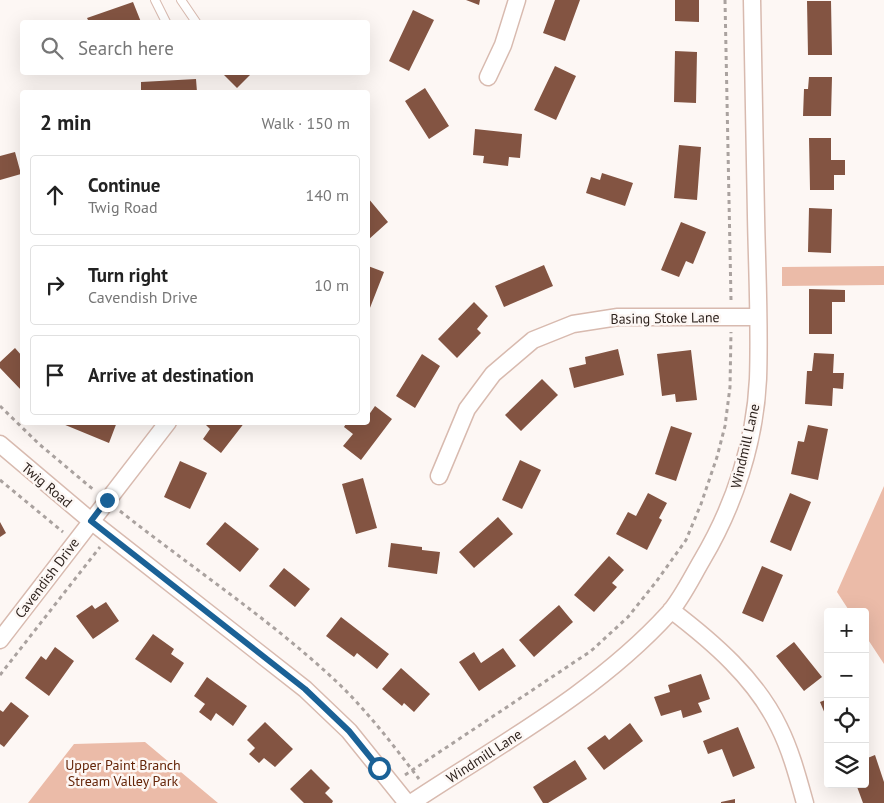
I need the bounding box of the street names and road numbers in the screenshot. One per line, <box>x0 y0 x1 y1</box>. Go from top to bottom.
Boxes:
street label: Basing Stoke Lane <box>610 308 720 328</box>
street label: Windmill Lane <box>727 402 763 490</box>
street label: Twig Road <box>18 459 76 511</box>
street label: Cavendish Drive <box>11 534 83 622</box>
street label: Windmill Lane <box>443 725 525 787</box>

